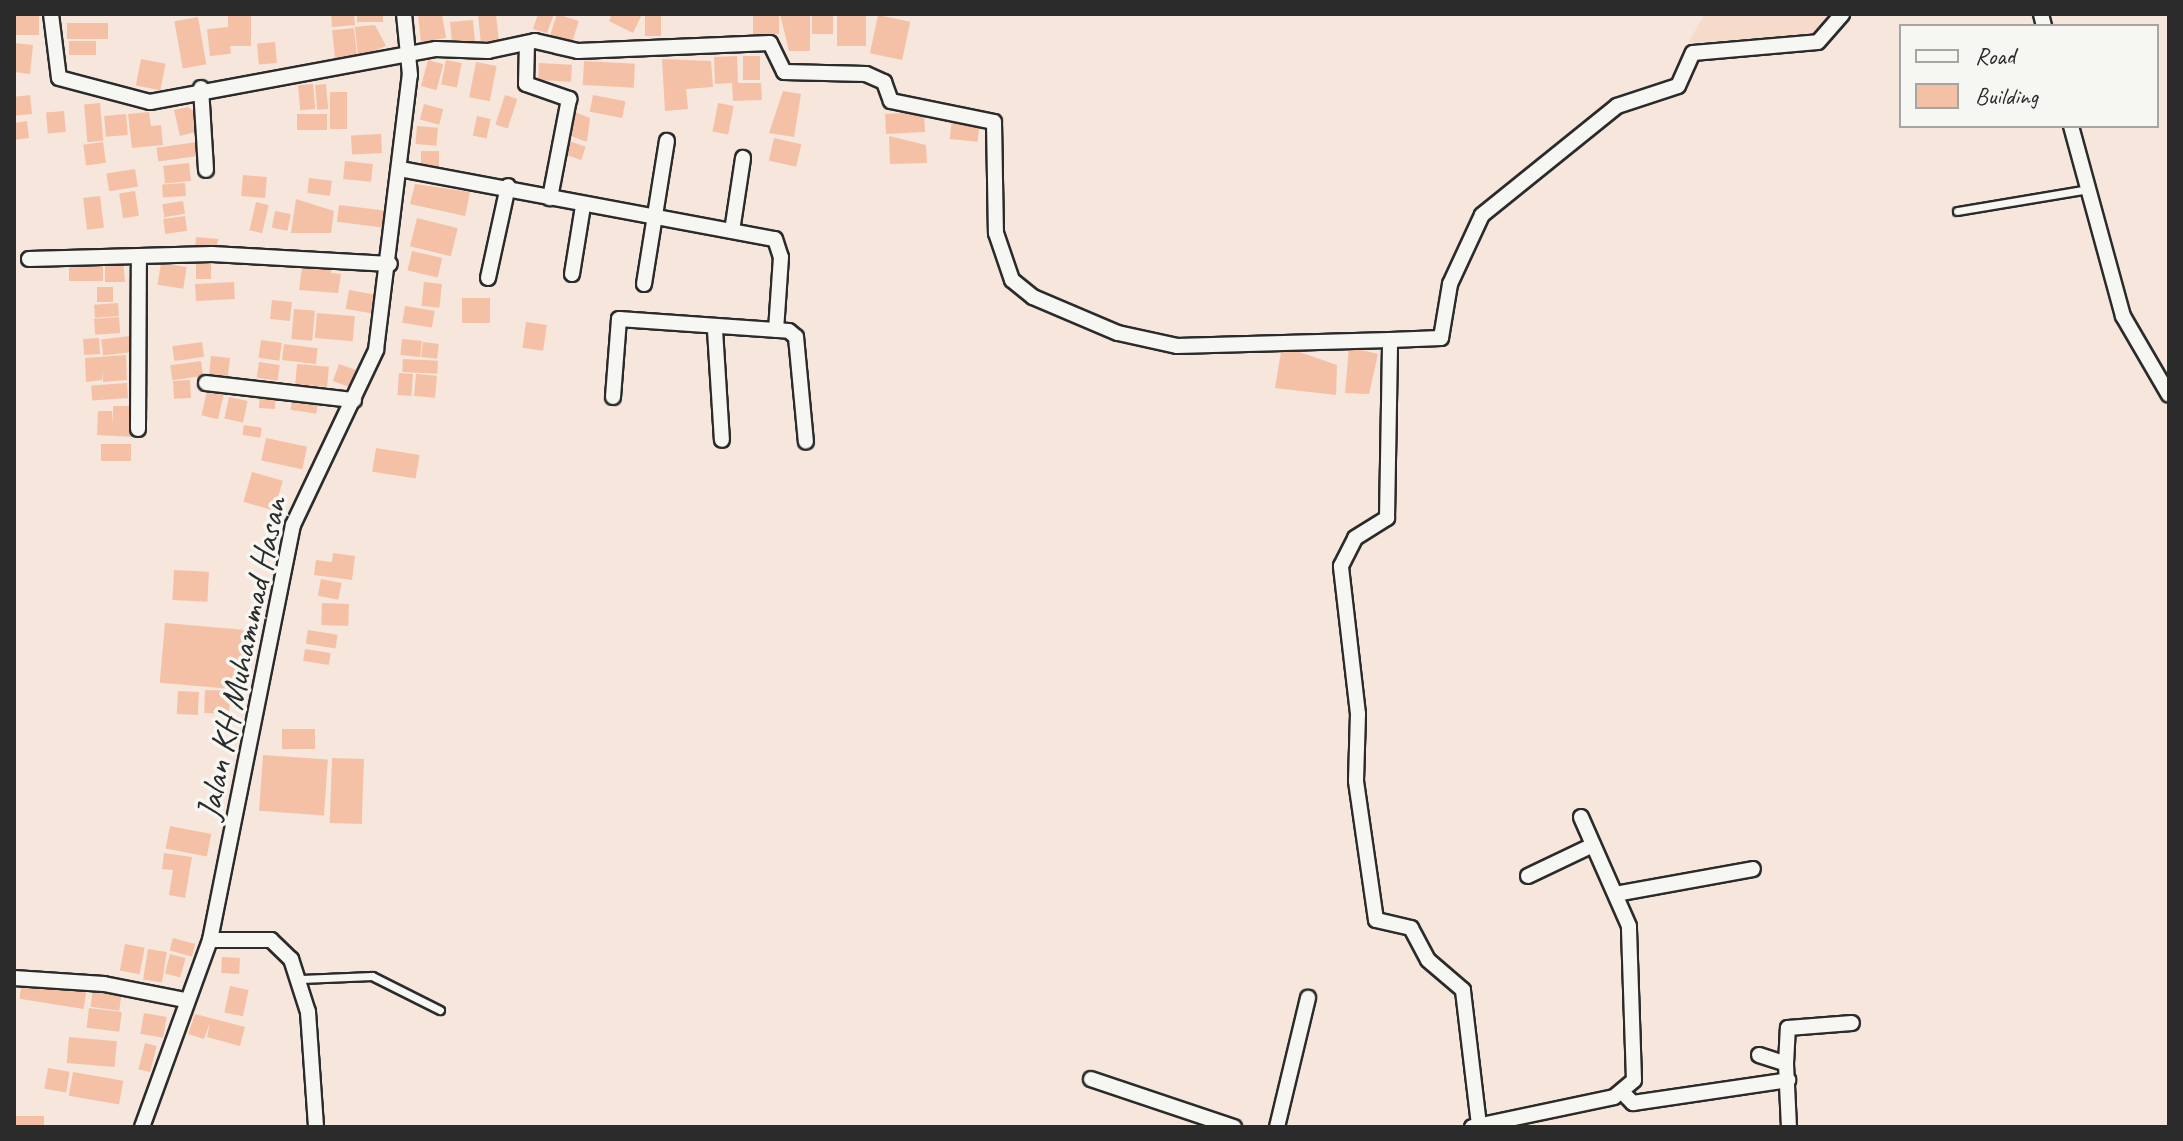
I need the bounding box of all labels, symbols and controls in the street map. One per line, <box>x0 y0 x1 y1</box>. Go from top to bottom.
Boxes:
legend <box>1899 24 2159 128</box>
text: Road <box>1975 41 2015 71</box>
text: Building <box>1975 81 2038 111</box>
street label: Jalan KH Muhammad Hasan <box>187 493 295 823</box>

